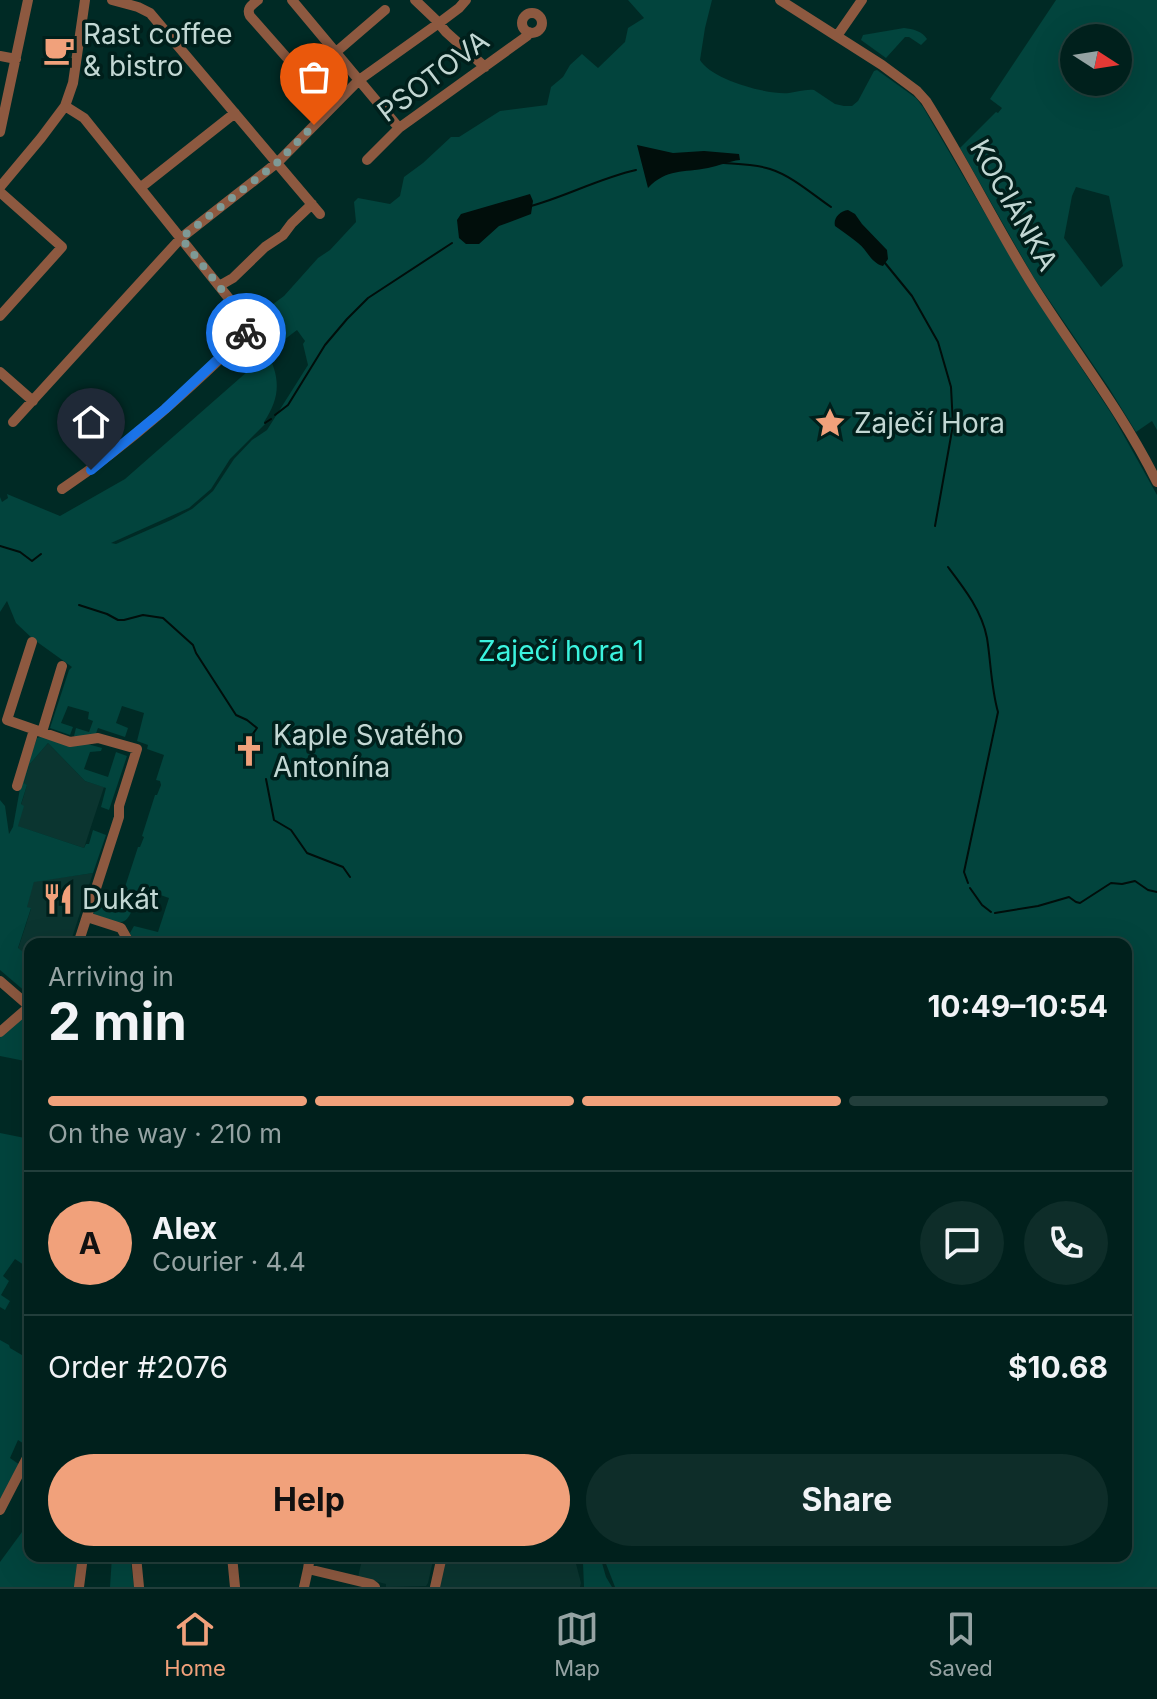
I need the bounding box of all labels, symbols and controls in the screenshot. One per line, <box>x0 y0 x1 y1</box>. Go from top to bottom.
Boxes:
place label: Rast coffee & bistro <box>83 17 233 83</box>
street label: PSOTOVA <box>371 23 495 129</box>
north arrow <box>1060 24 1132 96</box>
map controls <box>1060 24 1132 96</box>
cafe icon: Rast coffee & bistro <box>42 33 76 67</box>
pin <box>280 43 348 125</box>
icon: bag <box>292 55 336 99</box>
street label: KOCIÁNKA <box>963 133 1066 277</box>
courier <box>206 293 286 373</box>
icon: bike <box>224 311 268 355</box>
pin <box>57 388 125 470</box>
icon: home <box>69 400 113 444</box>
place icon: Zaječí Hora <box>813 406 847 440</box>
place label: Zaječí Hora <box>854 406 1005 440</box>
park label: Zaječí hora 1 <box>478 634 644 668</box>
place label: Kaple Svatého Antonína <box>273 718 464 784</box>
church icon: Kaple Svatého Antonína <box>232 734 266 768</box>
restaurant icon: Dukát <box>41 882 75 916</box>
place label: Dukát <box>82 882 159 916</box>
text: Arriving in <box>48 961 174 992</box>
text: 10:49–10:54 <box>927 988 1108 1024</box>
text: 2 min <box>48 990 187 1053</box>
text: On the way · 210 m <box>48 1118 282 1149</box>
button: chat <box>920 1201 1004 1285</box>
button: phone <box>1024 1201 1108 1285</box>
text: Alex <box>152 1210 217 1246</box>
text: A <box>79 1225 101 1261</box>
text: Courier · 4.4 <box>152 1246 306 1277</box>
text: Order #2076 <box>48 1349 228 1385</box>
text: $10.68 <box>1008 1349 1108 1385</box>
button: Help <box>48 1454 570 1546</box>
button: Share <box>586 1454 1108 1546</box>
tab: Home <box>164 1607 226 1681</box>
tab: Map <box>554 1607 600 1681</box>
tab: Saved <box>928 1607 993 1681</box>

